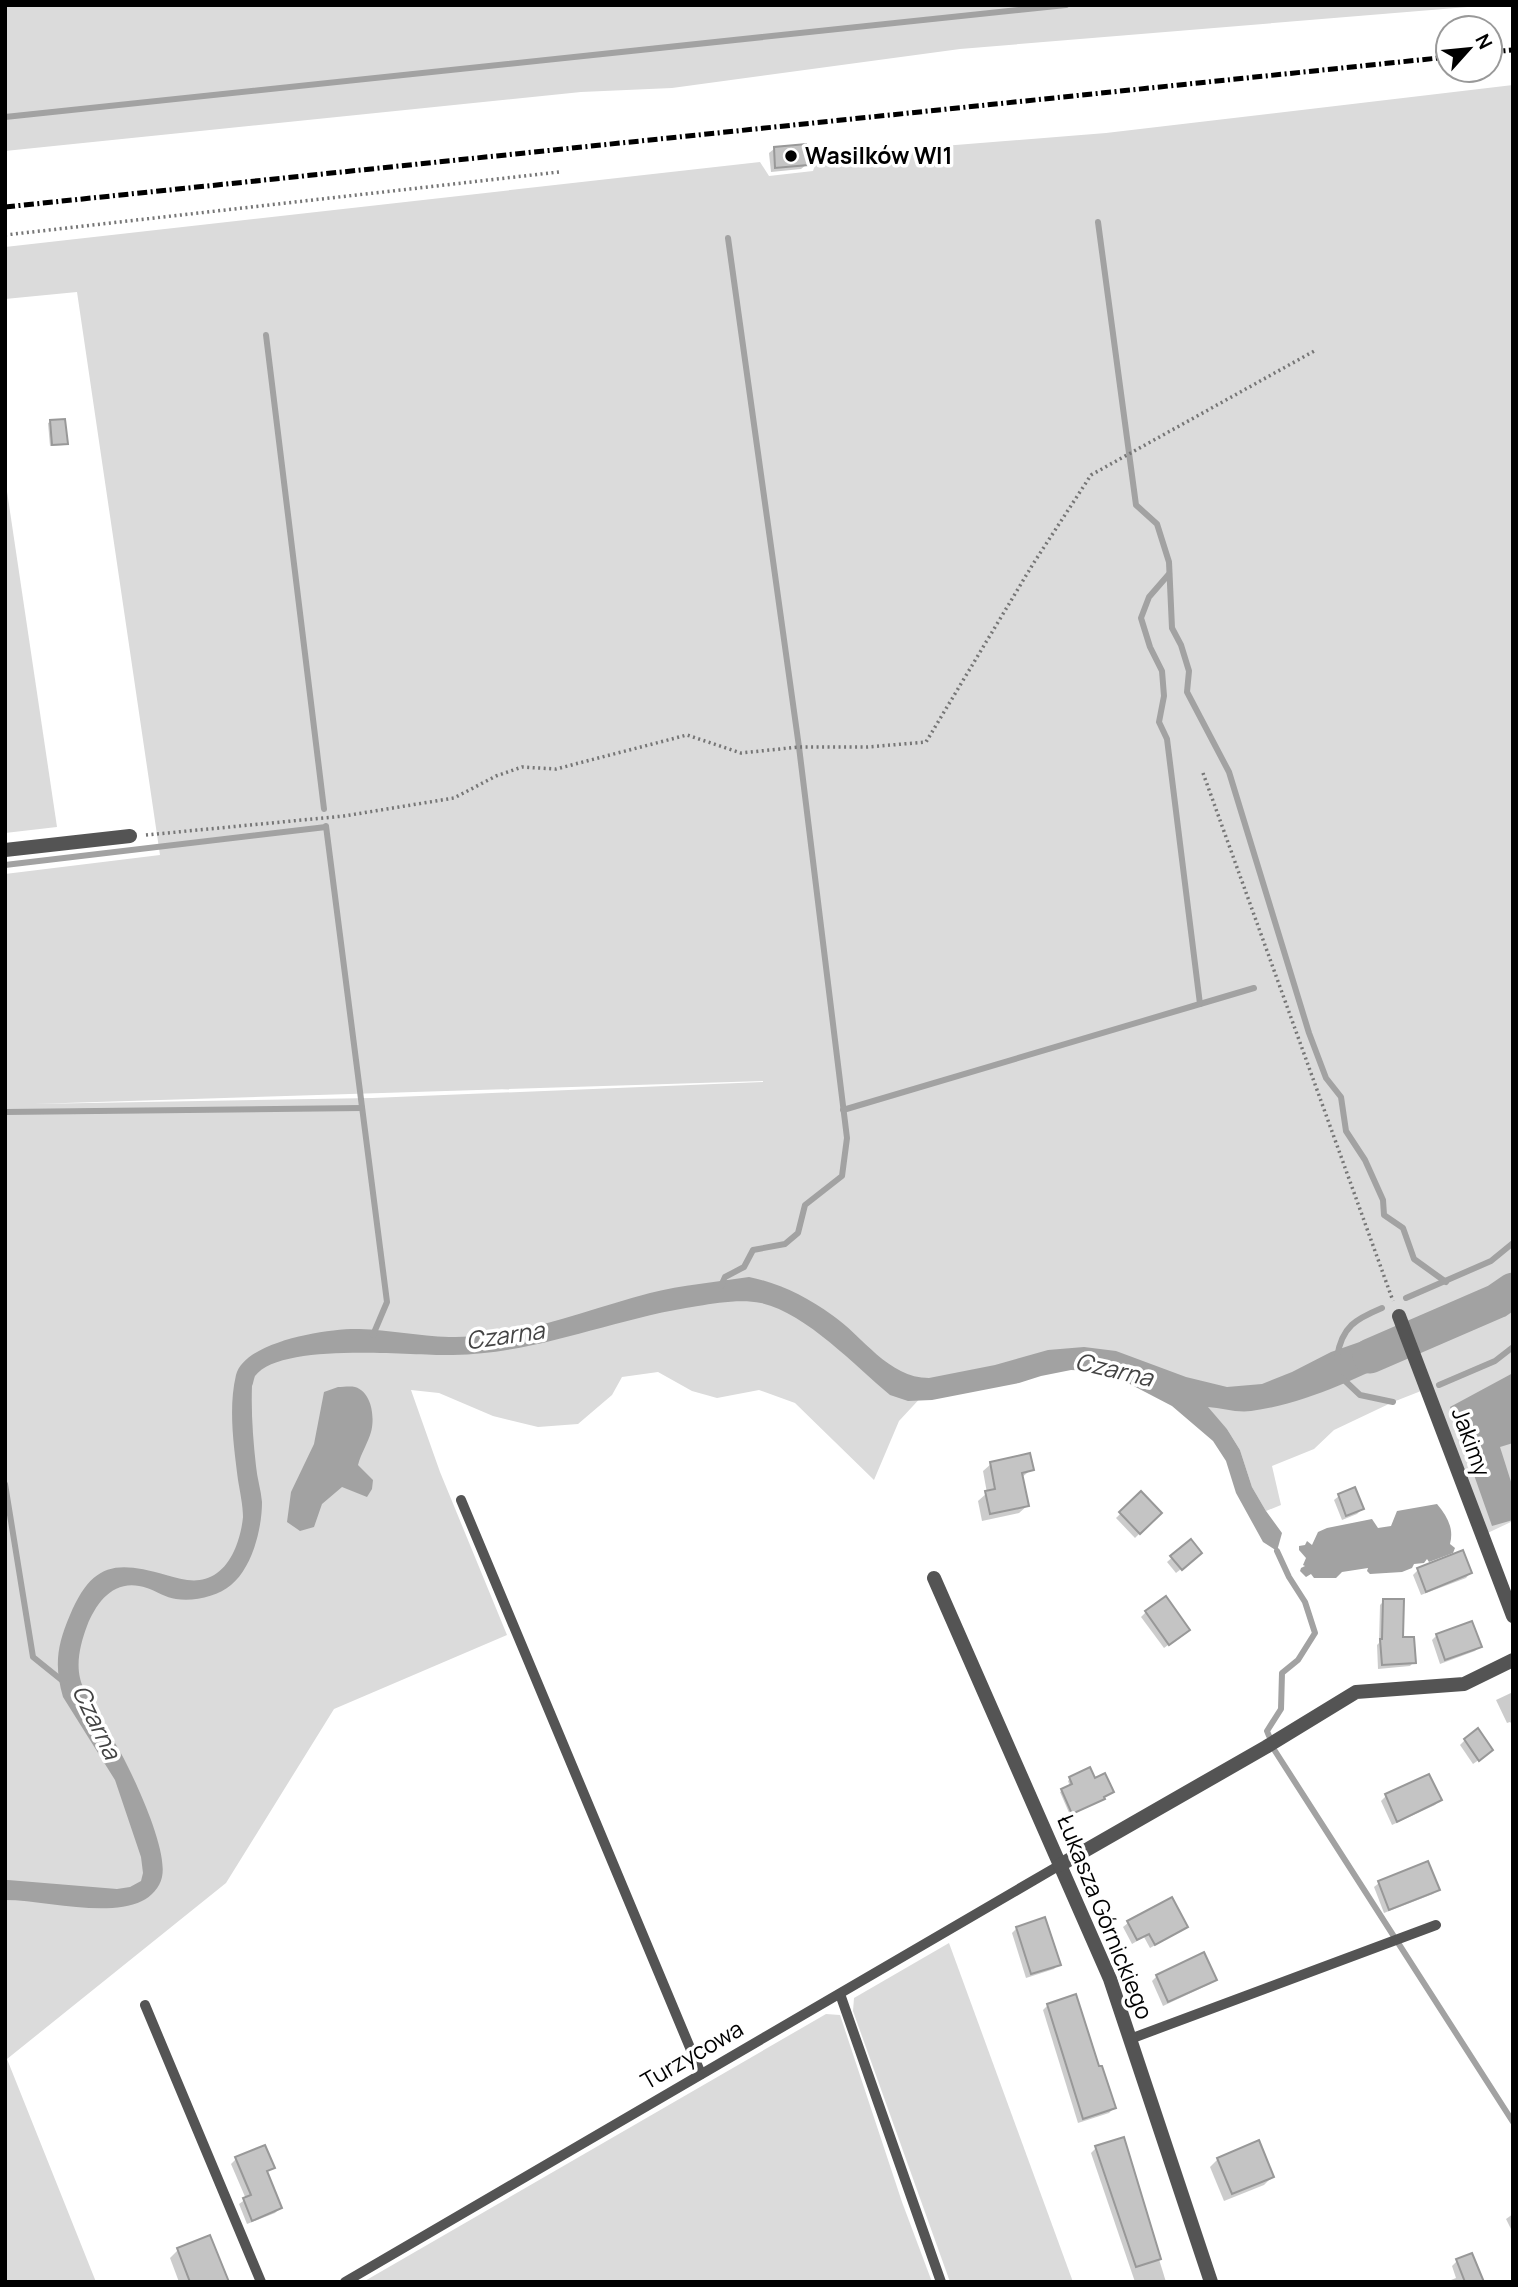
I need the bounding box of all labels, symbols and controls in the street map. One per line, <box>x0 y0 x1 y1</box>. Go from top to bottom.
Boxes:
north arrow <box>1434 14 1504 84</box>
text: N <box>1469 29 1499 53</box>
place label: Wasilków Wl1 <box>805 139 952 171</box>
marker: Wasilków Wl1 <box>783 148 799 164</box>
water label: Czarna <box>464 1312 548 1356</box>
water label: Czarna <box>1072 1344 1158 1394</box>
street label: Jakimy <box>1445 1403 1499 1481</box>
water label: Czarna <box>65 1679 130 1765</box>
street label: Łukasza Górnickiego <box>1050 1810 1162 2024</box>
street label: Turzycowa <box>634 2012 749 2096</box>

